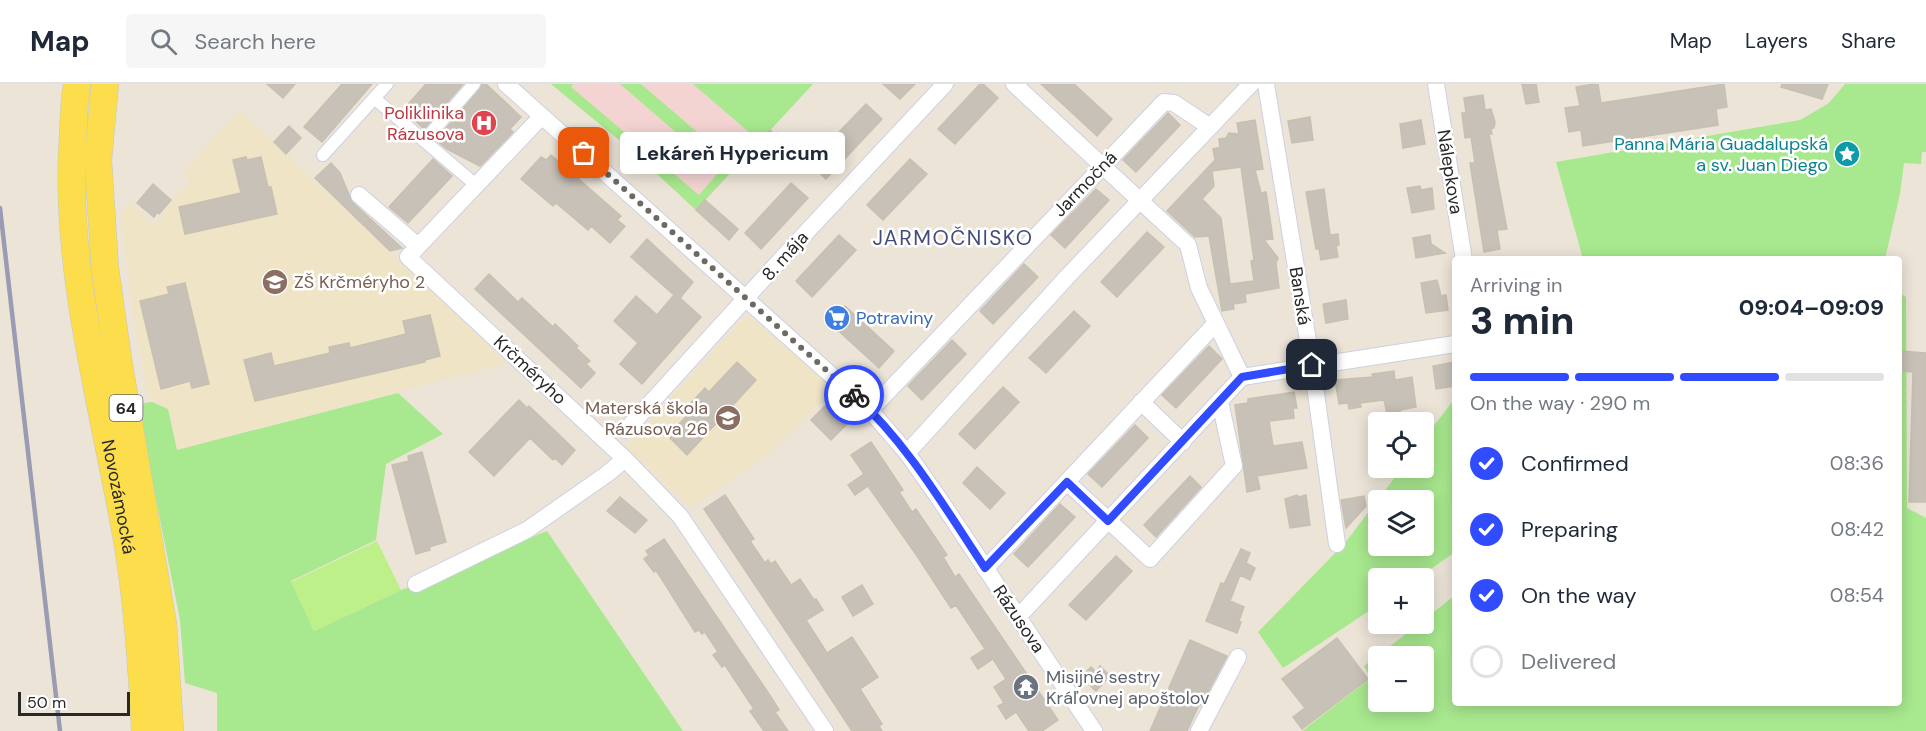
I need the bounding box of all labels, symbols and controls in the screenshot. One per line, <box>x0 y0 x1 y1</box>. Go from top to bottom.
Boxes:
search box <box>126 14 546 68</box>
text: Map <box>30 23 90 60</box>
icon: search <box>147 25 180 58</box>
text: Search here <box>195 27 316 56</box>
text: Map <box>1670 27 1712 55</box>
text: Layers <box>1745 27 1808 55</box>
text: Share <box>1841 27 1896 55</box>
place label: Poliklinika Rázusova <box>384 101 464 146</box>
hospital icon: Poliklinika Rázusova <box>469 108 499 138</box>
pin <box>558 127 609 178</box>
street label: Nálepkova <box>1431 128 1469 216</box>
callout: Lekáreň Hypericum <box>620 132 845 174</box>
place label: Panna Mária Guadalupská a sv. Juan Diego <box>1614 132 1828 177</box>
icon: bag <box>567 136 600 169</box>
place icon: Panna Mária Guadalupská a sv. Juan Diego <box>1832 139 1862 169</box>
text: Lekáreň Hypericum <box>636 140 829 166</box>
street label: Jarmočná <box>1048 146 1122 222</box>
district label: JARMOČNISKO <box>872 224 1034 252</box>
street label: 8. mája <box>756 226 814 286</box>
street label: Banská <box>1284 265 1316 327</box>
school or university icon: ZŠ Krčméryho 2 <box>260 267 290 297</box>
place label: ZŠ Krčméryho 2 <box>294 270 425 294</box>
text: Arriving in <box>1470 272 1562 298</box>
text: 09:04–09:09 <box>1739 293 1884 322</box>
text: 3 min <box>1470 295 1575 346</box>
supermarket icon: Potraviny <box>822 303 852 333</box>
place label: Potraviny <box>856 306 933 330</box>
street label: Krčméryho <box>489 330 571 410</box>
pin <box>1286 339 1337 390</box>
icon: home <box>1295 348 1328 381</box>
courier <box>824 365 884 425</box>
icon: bike <box>838 379 871 412</box>
text: On the way · 290 m <box>1470 390 1650 416</box>
road number: 64 <box>110 395 142 421</box>
place label: Materská škola Rázusova 26 <box>585 396 708 441</box>
school or university icon: Materská škola Rázusova 26 <box>713 403 743 433</box>
map controls <box>1368 412 1434 712</box>
button: locate <box>1368 412 1434 478</box>
street label: Novozámocká <box>96 437 141 556</box>
icon: check <box>1470 447 1503 480</box>
text: Confirmed <box>1521 449 1629 478</box>
text: 08:36 <box>1830 450 1884 476</box>
button: layers <box>1368 490 1434 556</box>
icon: check <box>1470 513 1503 546</box>
text: Preparing <box>1521 515 1618 544</box>
text: 08:42 <box>1830 516 1884 542</box>
button: + <box>1368 568 1434 634</box>
icon: check <box>1470 579 1503 612</box>
street label: Rázusova <box>988 580 1050 658</box>
text: On the way <box>1521 581 1636 610</box>
text: 08:54 <box>1830 582 1884 608</box>
button: − <box>1368 646 1434 712</box>
text: Delivered <box>1521 647 1616 676</box>
place label: Misijné sestry Kráľovnej apoštolov <box>1046 665 1210 710</box>
temple icon: Misijné sestry Kráľovnej apoštolov <box>1011 672 1041 702</box>
scale bar <box>18 689 130 716</box>
text: 50 m <box>27 692 66 713</box>

